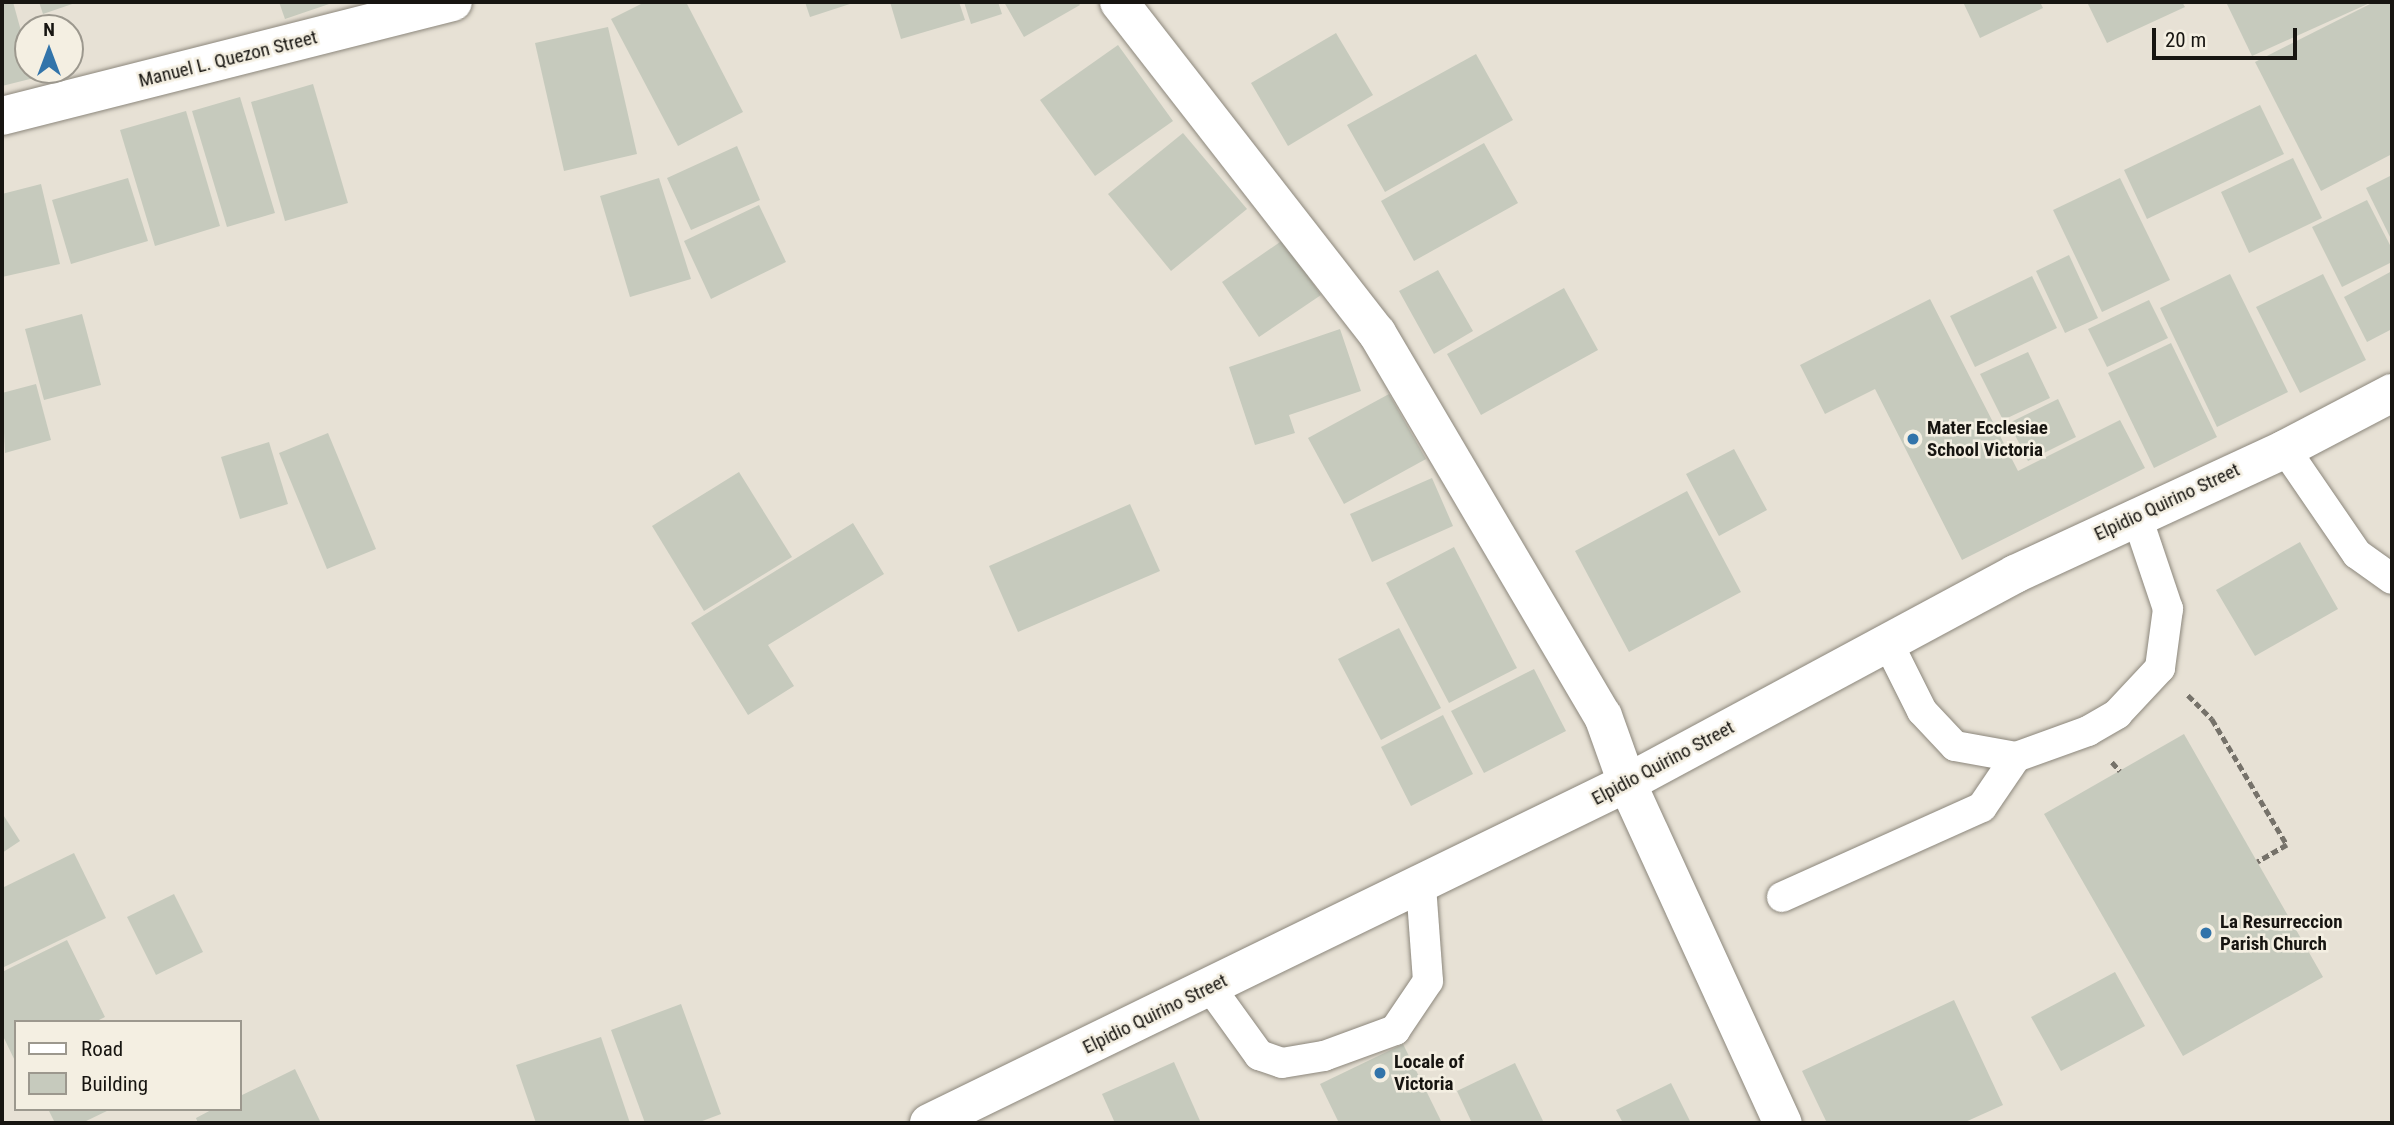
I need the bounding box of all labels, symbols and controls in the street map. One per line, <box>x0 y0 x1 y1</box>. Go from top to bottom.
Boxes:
north arrow <box>14 14 84 84</box>
scale bar <box>2156 14 2301 58</box>
text: N <box>43 18 55 41</box>
street label: Manuel L. Quezon Street <box>136 26 320 92</box>
text: 20 m <box>2165 28 2206 52</box>
place label: Mater Ecclesiae School Victoria <box>1927 417 2048 461</box>
marker: Mater Ecclesiae School Victoria <box>1905 431 1921 447</box>
street label: Elpidio Quirino Street <box>2091 458 2243 546</box>
street label: Elpidio Quirino Street <box>1588 716 1738 810</box>
place label: La Resurreccion Parish Church <box>2220 911 2343 955</box>
marker: La Resurreccion Parish Church <box>2198 925 2214 941</box>
street label: Elpidio Quirino Street <box>1079 969 1231 1059</box>
legend <box>14 1020 242 1111</box>
text: Road <box>81 1037 123 1061</box>
place label: Locale of Victoria <box>1394 1051 1464 1095</box>
marker: Locale of Victoria <box>1372 1065 1388 1081</box>
text: Building <box>81 1072 148 1096</box>

